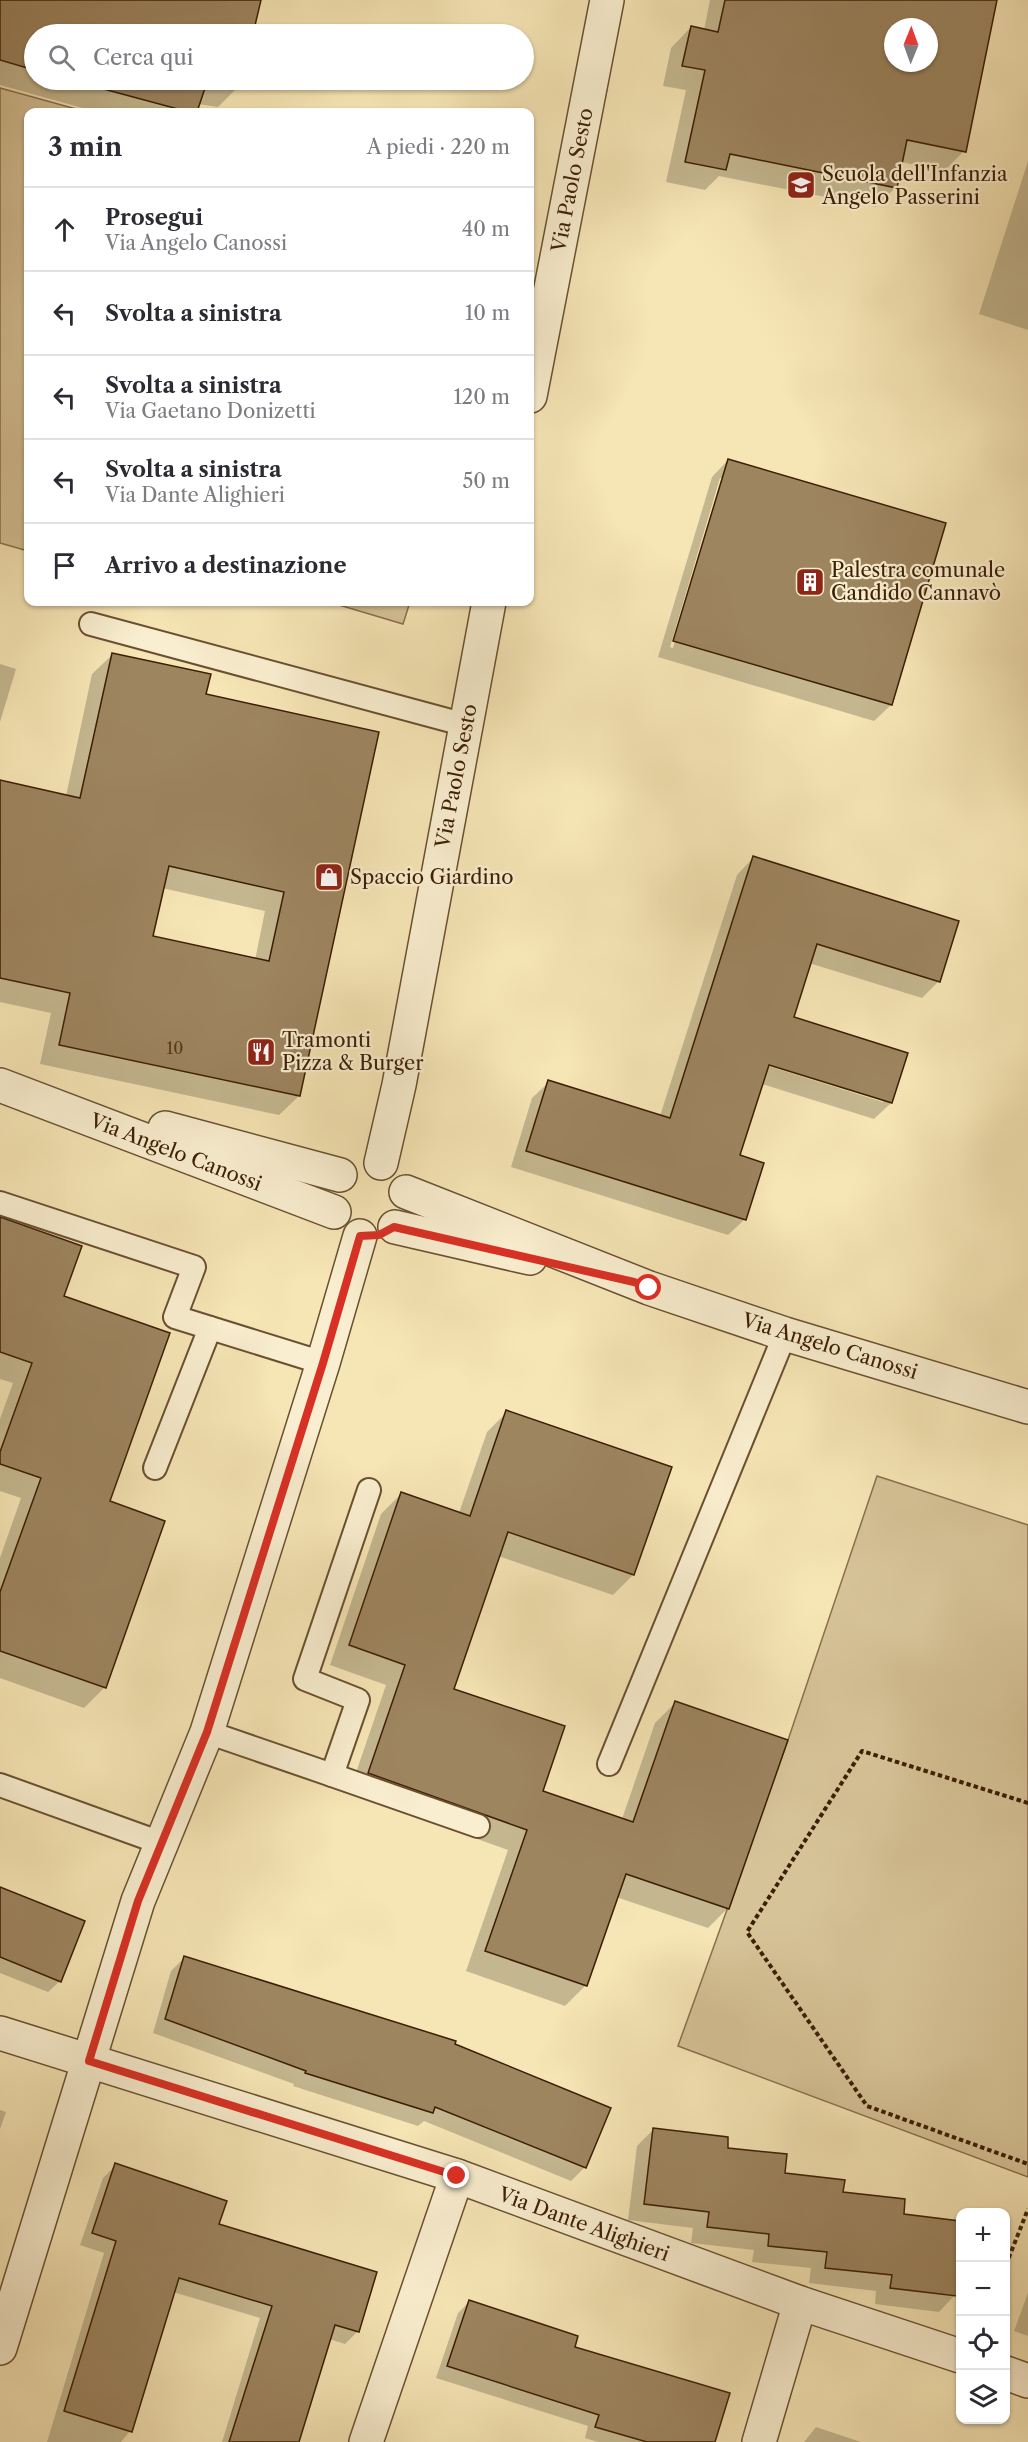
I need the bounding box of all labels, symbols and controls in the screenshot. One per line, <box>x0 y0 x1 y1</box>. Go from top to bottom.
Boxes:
north arrow <box>884 18 938 72</box>
search box <box>24 24 534 90</box>
icon: search <box>45 41 78 74</box>
text: Cerca qui <box>93 44 194 71</box>
street label: Via Paolo Sesto <box>546 106 598 255</box>
text: 3 min <box>48 131 122 163</box>
text: A piedi · 220 m <box>367 135 510 159</box>
place label: Scuola dell'Infanzia Angelo Passerini <box>821 162 1008 209</box>
school or university icon: Scuola dell'Infanzia Angelo Passerini <box>785 169 817 201</box>
text: Prosegui <box>105 204 203 231</box>
icon: ahead <box>48 213 81 246</box>
text: 40 m <box>462 217 510 241</box>
text: Via Angelo Canossi <box>105 231 287 255</box>
icon: left <box>48 297 81 330</box>
text: Svolta a sinistra <box>105 300 282 327</box>
text: 10 m <box>465 301 510 325</box>
text: Svolta a sinistra <box>105 372 282 399</box>
icon: left <box>48 381 81 414</box>
text: 120 m <box>453 385 510 409</box>
text: Via Gaetano Donizetti <box>105 399 316 423</box>
text: Svolta a sinistra <box>105 456 282 483</box>
icon: left <box>48 465 81 498</box>
text: 50 m <box>463 469 510 493</box>
text: Via Dante Alighieri <box>105 483 285 507</box>
icon: arrive <box>48 549 81 582</box>
text: Arrivo a destinazione <box>105 552 347 579</box>
place label: Palestra comunale Candido Cannavò <box>831 558 1005 605</box>
building icon: Palestra comunale Candido Cannavò <box>794 566 826 598</box>
street label: Via Paolo Sesto <box>430 702 482 851</box>
shop icon: Spaccio Giardino <box>313 861 345 893</box>
place label: Spaccio Giardino <box>350 865 513 889</box>
place label: Tramonti Pizza & Burger <box>282 1028 424 1075</box>
restaurant icon: Tramonti Pizza & Burger <box>245 1036 277 1068</box>
house number: 10 <box>167 1038 183 1058</box>
street label: Via Angelo Canossi <box>86 1108 265 1196</box>
route start <box>635 1274 661 1300</box>
street label: Via Angelo Canossi <box>738 1308 921 1384</box>
route end <box>443 2162 469 2188</box>
street label: Via Dante Alighieri <box>494 2182 673 2266</box>
map controls <box>956 2208 1010 2424</box>
button: + <box>956 2208 1010 2262</box>
button: − <box>956 2262 1010 2316</box>
button: locate <box>956 2316 1010 2370</box>
button: layers <box>956 2370 1010 2424</box>

